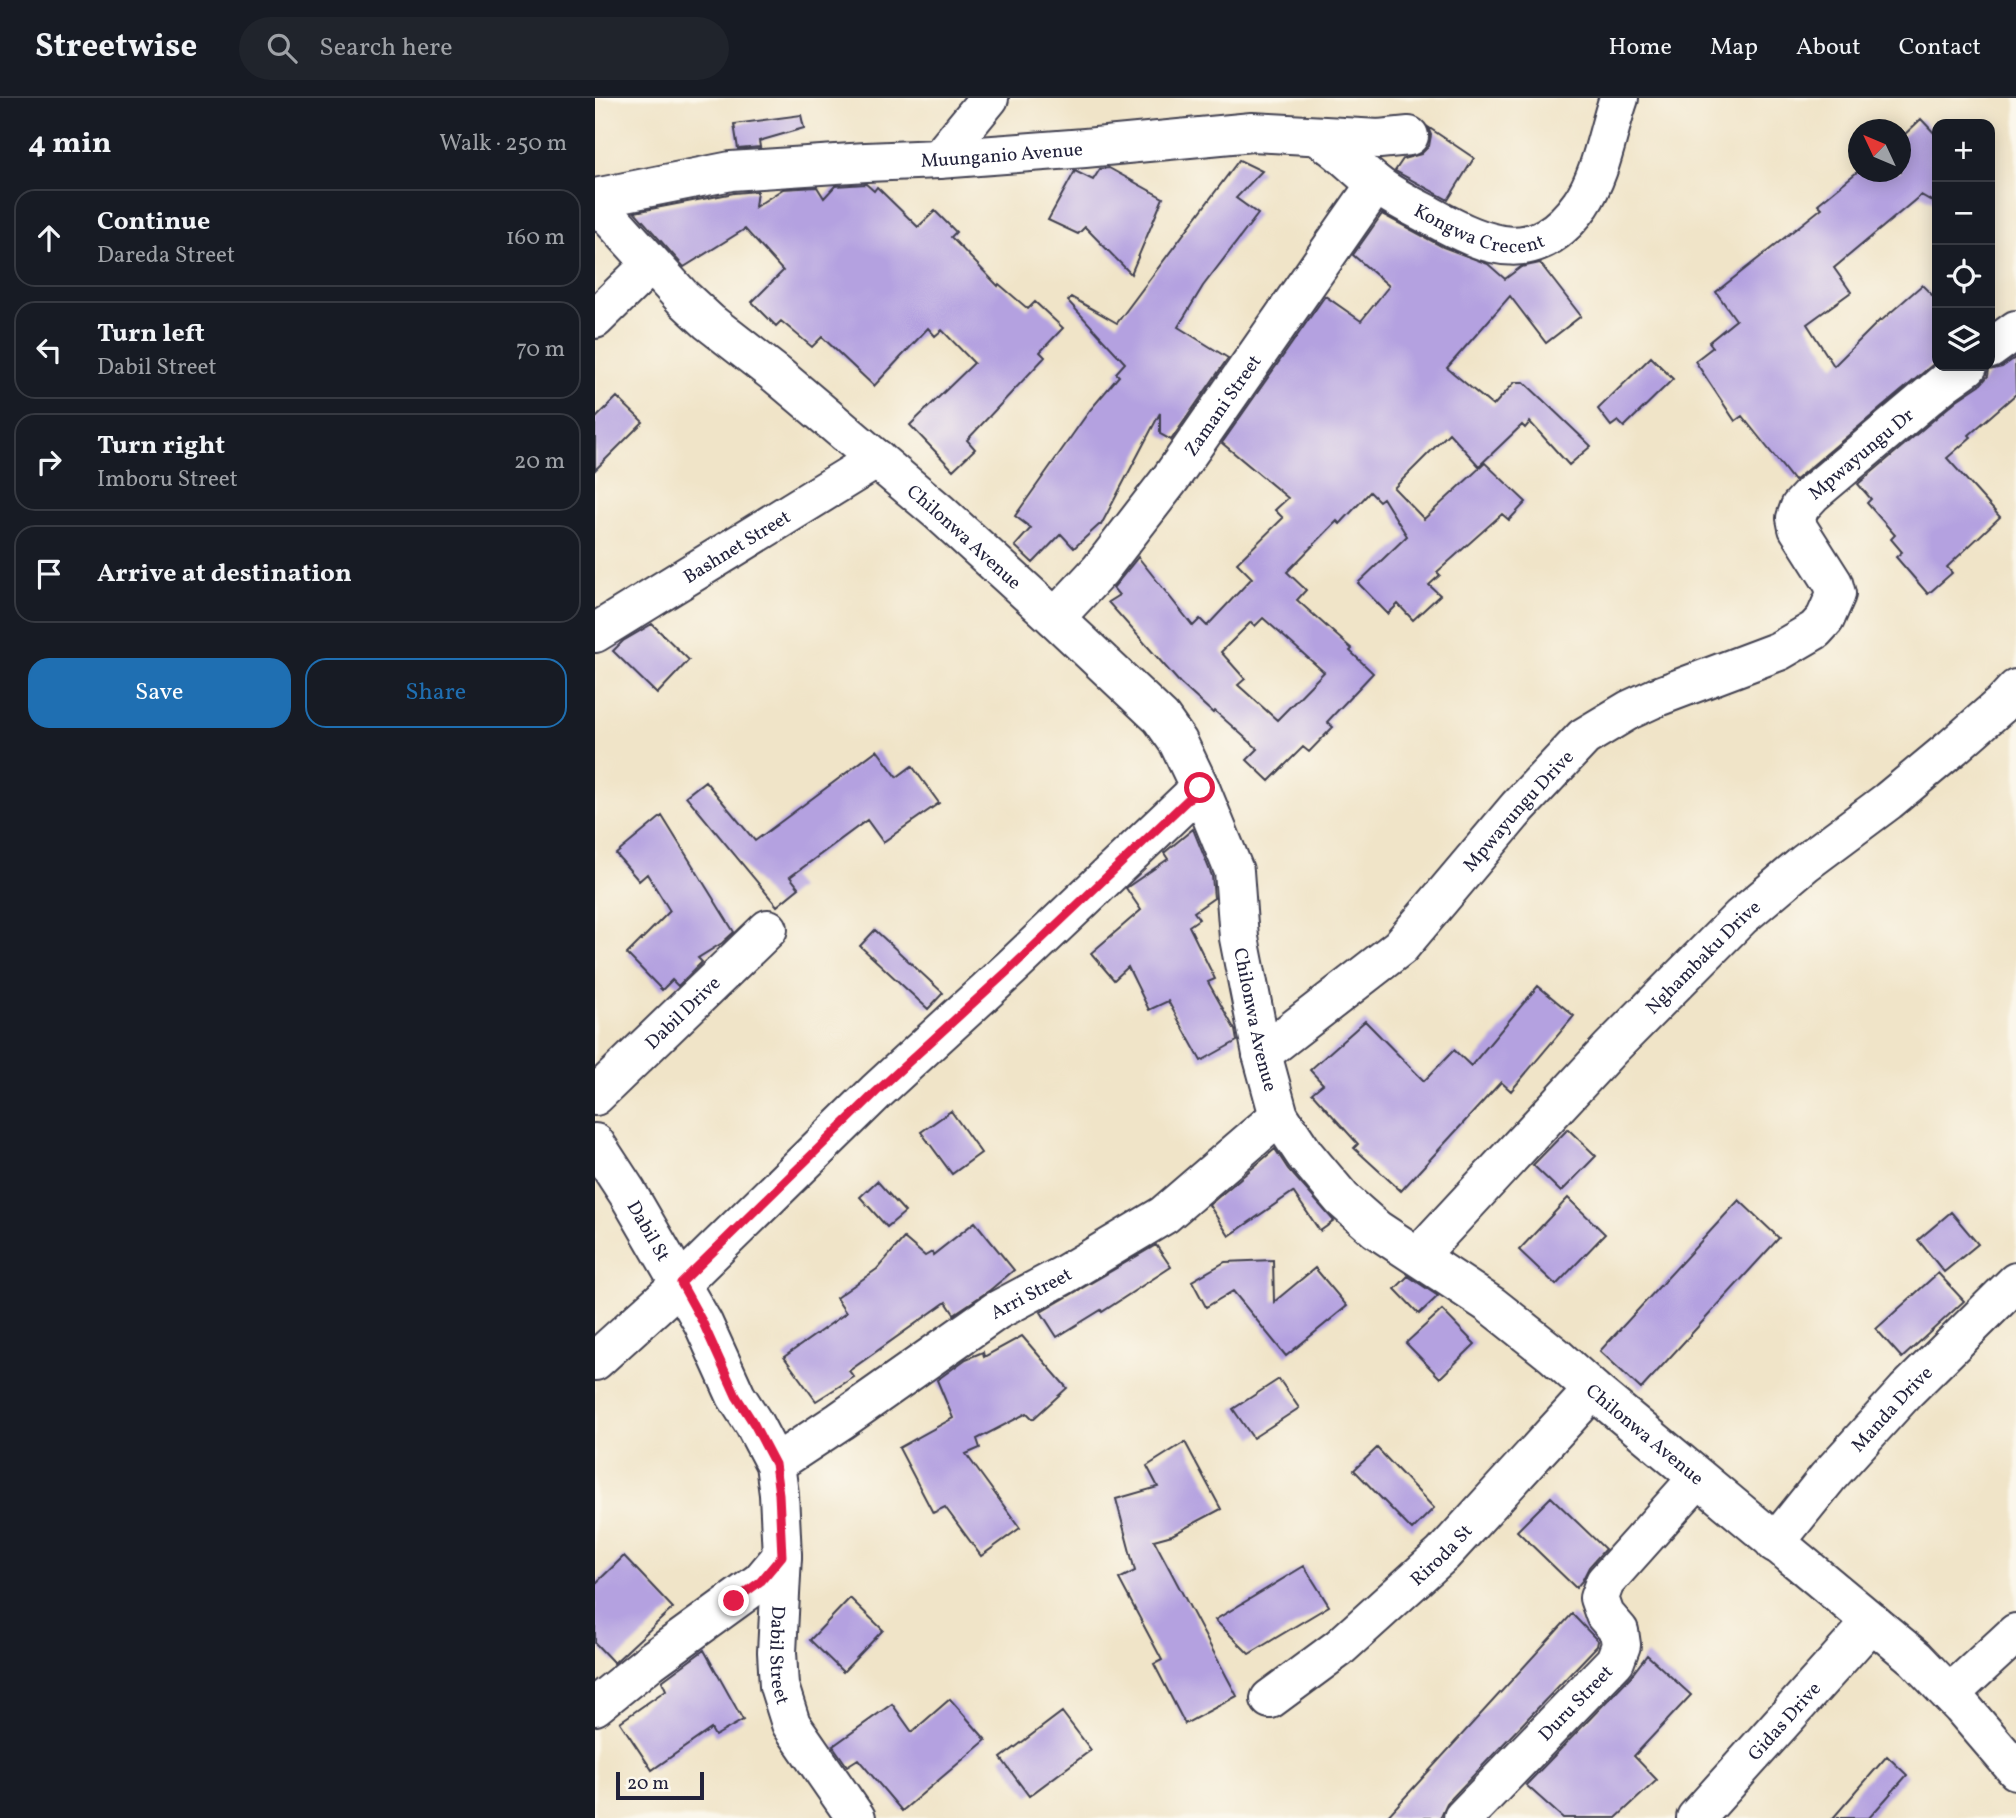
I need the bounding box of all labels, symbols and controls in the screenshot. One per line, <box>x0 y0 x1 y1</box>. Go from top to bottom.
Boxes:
search box <box>239 17 729 80</box>
text: Streetwise <box>35 25 197 71</box>
icon: search <box>263 29 301 67</box>
text: Search here <box>319 30 453 66</box>
text: Home <box>1608 31 1672 65</box>
text: Map <box>1710 31 1758 65</box>
text: About <box>1796 31 1861 65</box>
text: Contact <box>1899 31 1981 65</box>
north arrow <box>1848 119 1911 182</box>
map controls <box>1932 119 1995 371</box>
button: + <box>1932 119 1995 182</box>
text: 4 min <box>28 123 112 165</box>
text: Walk · 250 m <box>439 128 567 160</box>
street label: Muunganio Avenue <box>920 137 1084 175</box>
button: − <box>1932 182 1995 245</box>
street label: Kongwa Crecent <box>1409 198 1549 261</box>
text: Continue <box>97 204 210 240</box>
icon: ahead <box>30 219 68 257</box>
text: 160 m <box>506 222 565 254</box>
text: Dareda Street <box>97 240 235 272</box>
button: locate <box>1932 245 1995 308</box>
button: layers <box>1932 308 1995 371</box>
text: Turn left <box>97 316 205 352</box>
icon: left <box>30 331 68 369</box>
text: 70 m <box>516 334 565 366</box>
street label: Zamani Street <box>1179 350 1268 462</box>
text: Dabil Street <box>97 352 217 384</box>
street label: Mpwayungu Dr <box>1803 403 1920 507</box>
text: Turn right <box>97 428 225 464</box>
icon: right <box>30 443 68 481</box>
text: 20 m <box>514 446 565 478</box>
text: Imboru Street <box>97 464 238 496</box>
street label: Chilonwa Avenue <box>900 479 1026 596</box>
street label: Bashnet Street <box>679 504 796 590</box>
icon: arrive <box>30 555 68 593</box>
text: Arrive at destination <box>97 556 352 592</box>
button: Save <box>28 658 291 728</box>
button: Share <box>305 658 567 728</box>
street label: Mpwayungu Drive <box>1458 745 1580 878</box>
route start <box>1184 772 1215 803</box>
street label: Nghambaku Drive <box>1640 895 1767 1021</box>
street label: Chilonwa Avenue <box>1226 946 1283 1095</box>
street label: Dabil Drive <box>640 971 727 1056</box>
street label: Dabil St <box>620 1196 676 1267</box>
street label: Arri Street <box>986 1262 1078 1327</box>
street label: Manda Drive <box>1846 1361 1939 1458</box>
street label: Chilonwa Avenue <box>1580 1378 1709 1492</box>
street label: Riroda St <box>1405 1519 1479 1593</box>
route end <box>718 1585 749 1616</box>
street label: Dabil Street <box>762 1605 795 1708</box>
street label: Duru Street <box>1533 1660 1620 1748</box>
street label: Gidas Drive <box>1743 1677 1827 1767</box>
scale bar <box>616 1769 703 1801</box>
text: 20 m <box>627 1771 669 1797</box>

